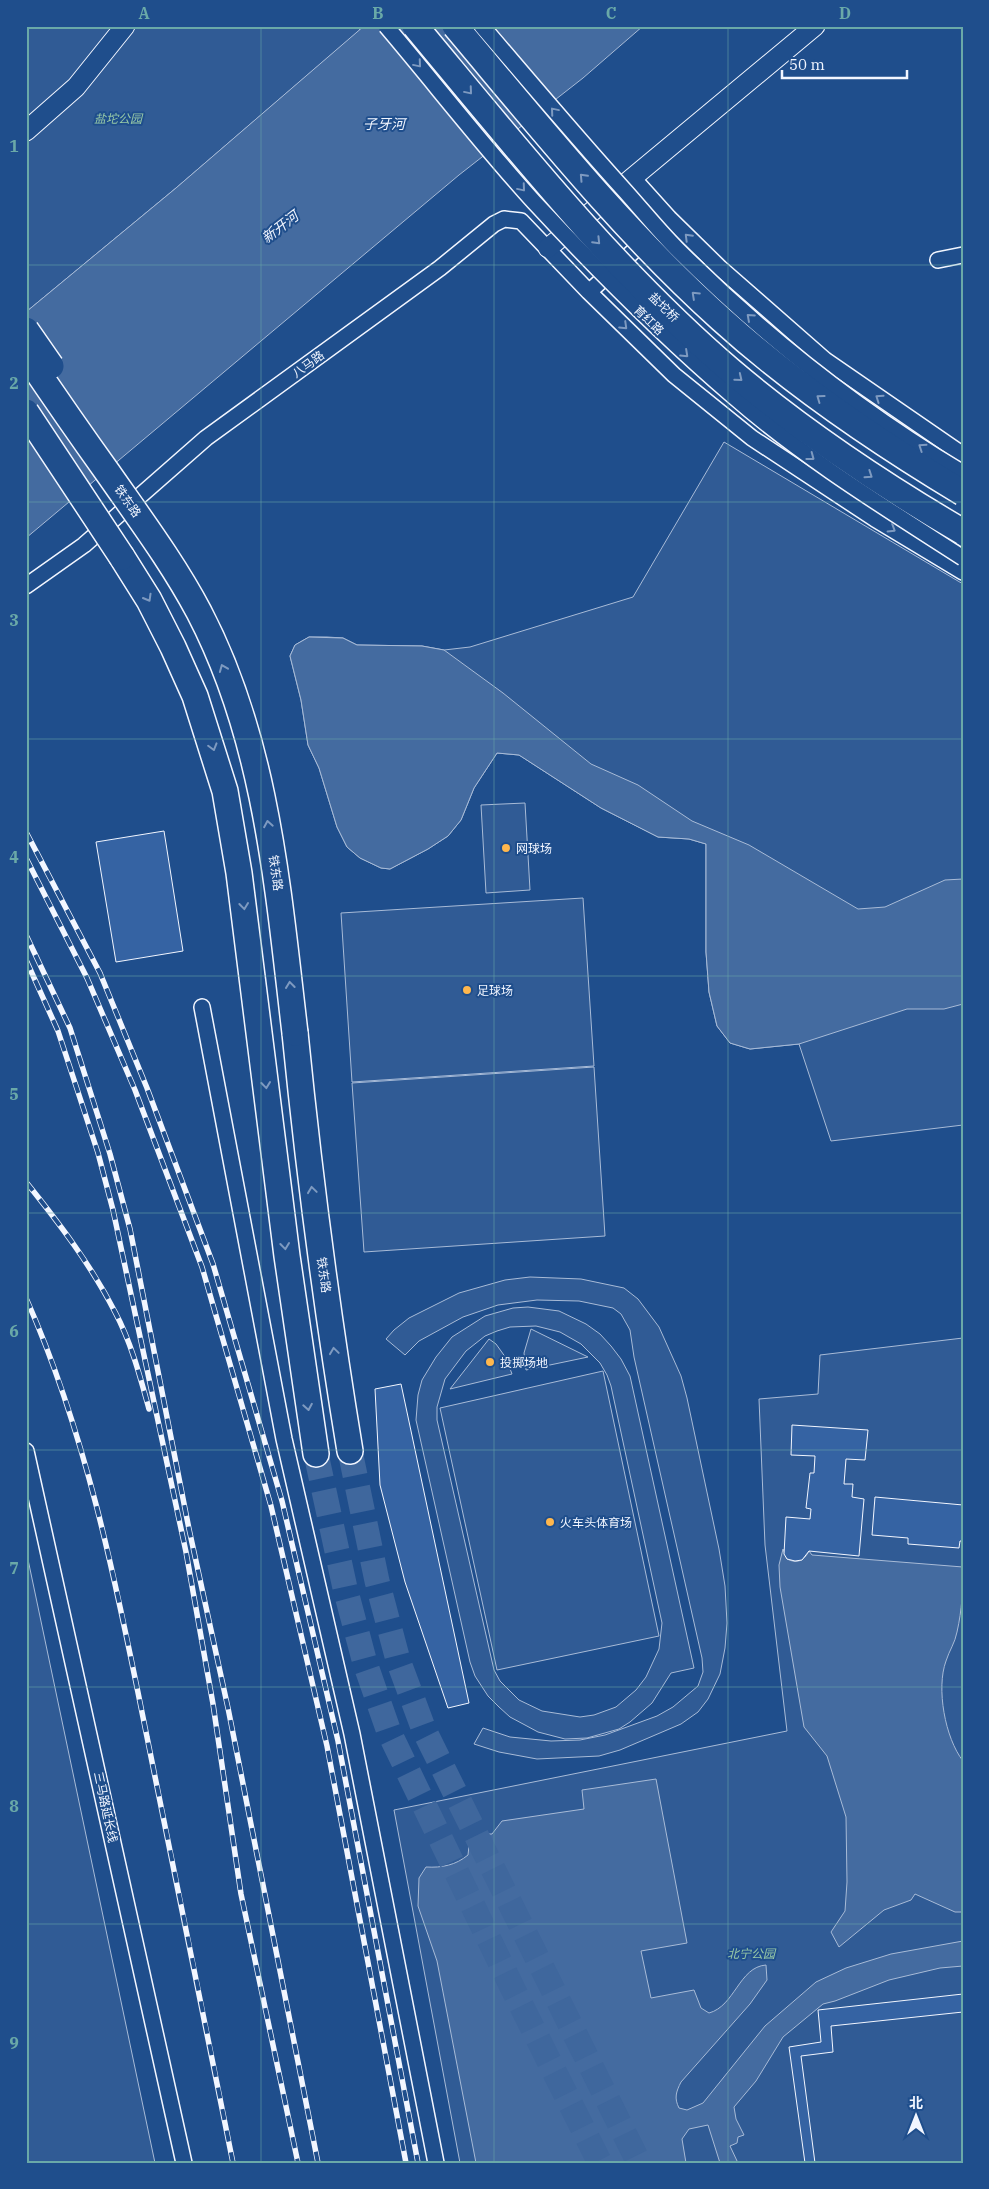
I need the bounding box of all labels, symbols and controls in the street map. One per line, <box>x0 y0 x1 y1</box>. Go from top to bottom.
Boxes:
text: A <box>138 3 150 23</box>
text: B <box>372 3 384 23</box>
text: C <box>606 3 616 23</box>
text: D <box>839 3 851 23</box>
scale bar <box>782 48 906 80</box>
text: 50 m <box>789 55 825 74</box>
one-way arrow <box>412 58 421 67</box>
one-way arrow <box>463 85 472 94</box>
one-way arrow <box>551 108 560 117</box>
park label: 盐坨公园 <box>94 111 144 126</box>
water label: 子牙河 <box>363 115 408 133</box>
text: 1 <box>9 136 19 156</box>
one-way arrow <box>580 174 589 183</box>
one-way arrow <box>517 182 525 191</box>
water label: 新开河 <box>258 205 304 247</box>
one-way arrow <box>685 234 694 243</box>
one-way arrow <box>591 235 600 244</box>
street label: 盐坨桥 <box>646 289 682 325</box>
one-way arrow <box>692 292 701 301</box>
street label: 育红路 <box>631 302 667 338</box>
one-way arrow <box>747 314 756 323</box>
one-way arrow <box>618 320 627 329</box>
street label: 八马路 <box>289 347 327 381</box>
one-way arrow <box>680 348 689 357</box>
one-way arrow <box>733 372 742 380</box>
text: 2 <box>9 373 19 393</box>
one-way arrow <box>875 395 885 404</box>
one-way arrow <box>817 396 826 404</box>
one-way arrow <box>918 444 927 453</box>
one-way arrow <box>805 451 815 460</box>
one-way arrow <box>864 468 873 478</box>
street label: 铁东路 <box>112 482 144 520</box>
one-way arrow <box>887 523 896 533</box>
one-way arrow <box>141 593 151 602</box>
text: 3 <box>9 610 19 630</box>
one-way arrow <box>219 664 230 673</box>
one-way arrow <box>207 742 217 750</box>
one-way arrow <box>264 819 274 828</box>
place label: 网球场 <box>516 841 552 856</box>
marker: 网球场 <box>500 842 512 854</box>
text: 4 <box>9 847 19 867</box>
street label: 铁东路 <box>266 854 286 892</box>
one-way arrow <box>238 902 248 910</box>
one-way arrow <box>285 980 296 988</box>
place label: 足球场 <box>477 983 513 998</box>
marker: 足球场 <box>461 984 473 996</box>
one-way arrow <box>260 1081 271 1089</box>
text: 5 <box>9 1084 19 1104</box>
one-way arrow <box>307 1186 318 1194</box>
one-way arrow <box>280 1242 290 1251</box>
street label: 铁东路 <box>314 1256 334 1294</box>
text: 6 <box>9 1321 19 1341</box>
one-way arrow <box>329 1347 340 1355</box>
place label: 投掷场地 <box>500 1355 548 1370</box>
marker: 投掷场地 <box>484 1356 496 1368</box>
one-way arrow <box>303 1403 313 1411</box>
place label: 火车头体育场 <box>560 1515 632 1530</box>
marker: 火车头体育场 <box>544 1516 556 1528</box>
text: 7 <box>9 1558 19 1578</box>
street label: 三马路延长线 <box>91 1770 121 1844</box>
text: 8 <box>9 1796 19 1816</box>
park label: 北宁公园 <box>727 1946 777 1961</box>
text: 9 <box>9 2033 19 2053</box>
north arrow <box>892 2092 942 2142</box>
text: 北 <box>909 2094 923 2112</box>

